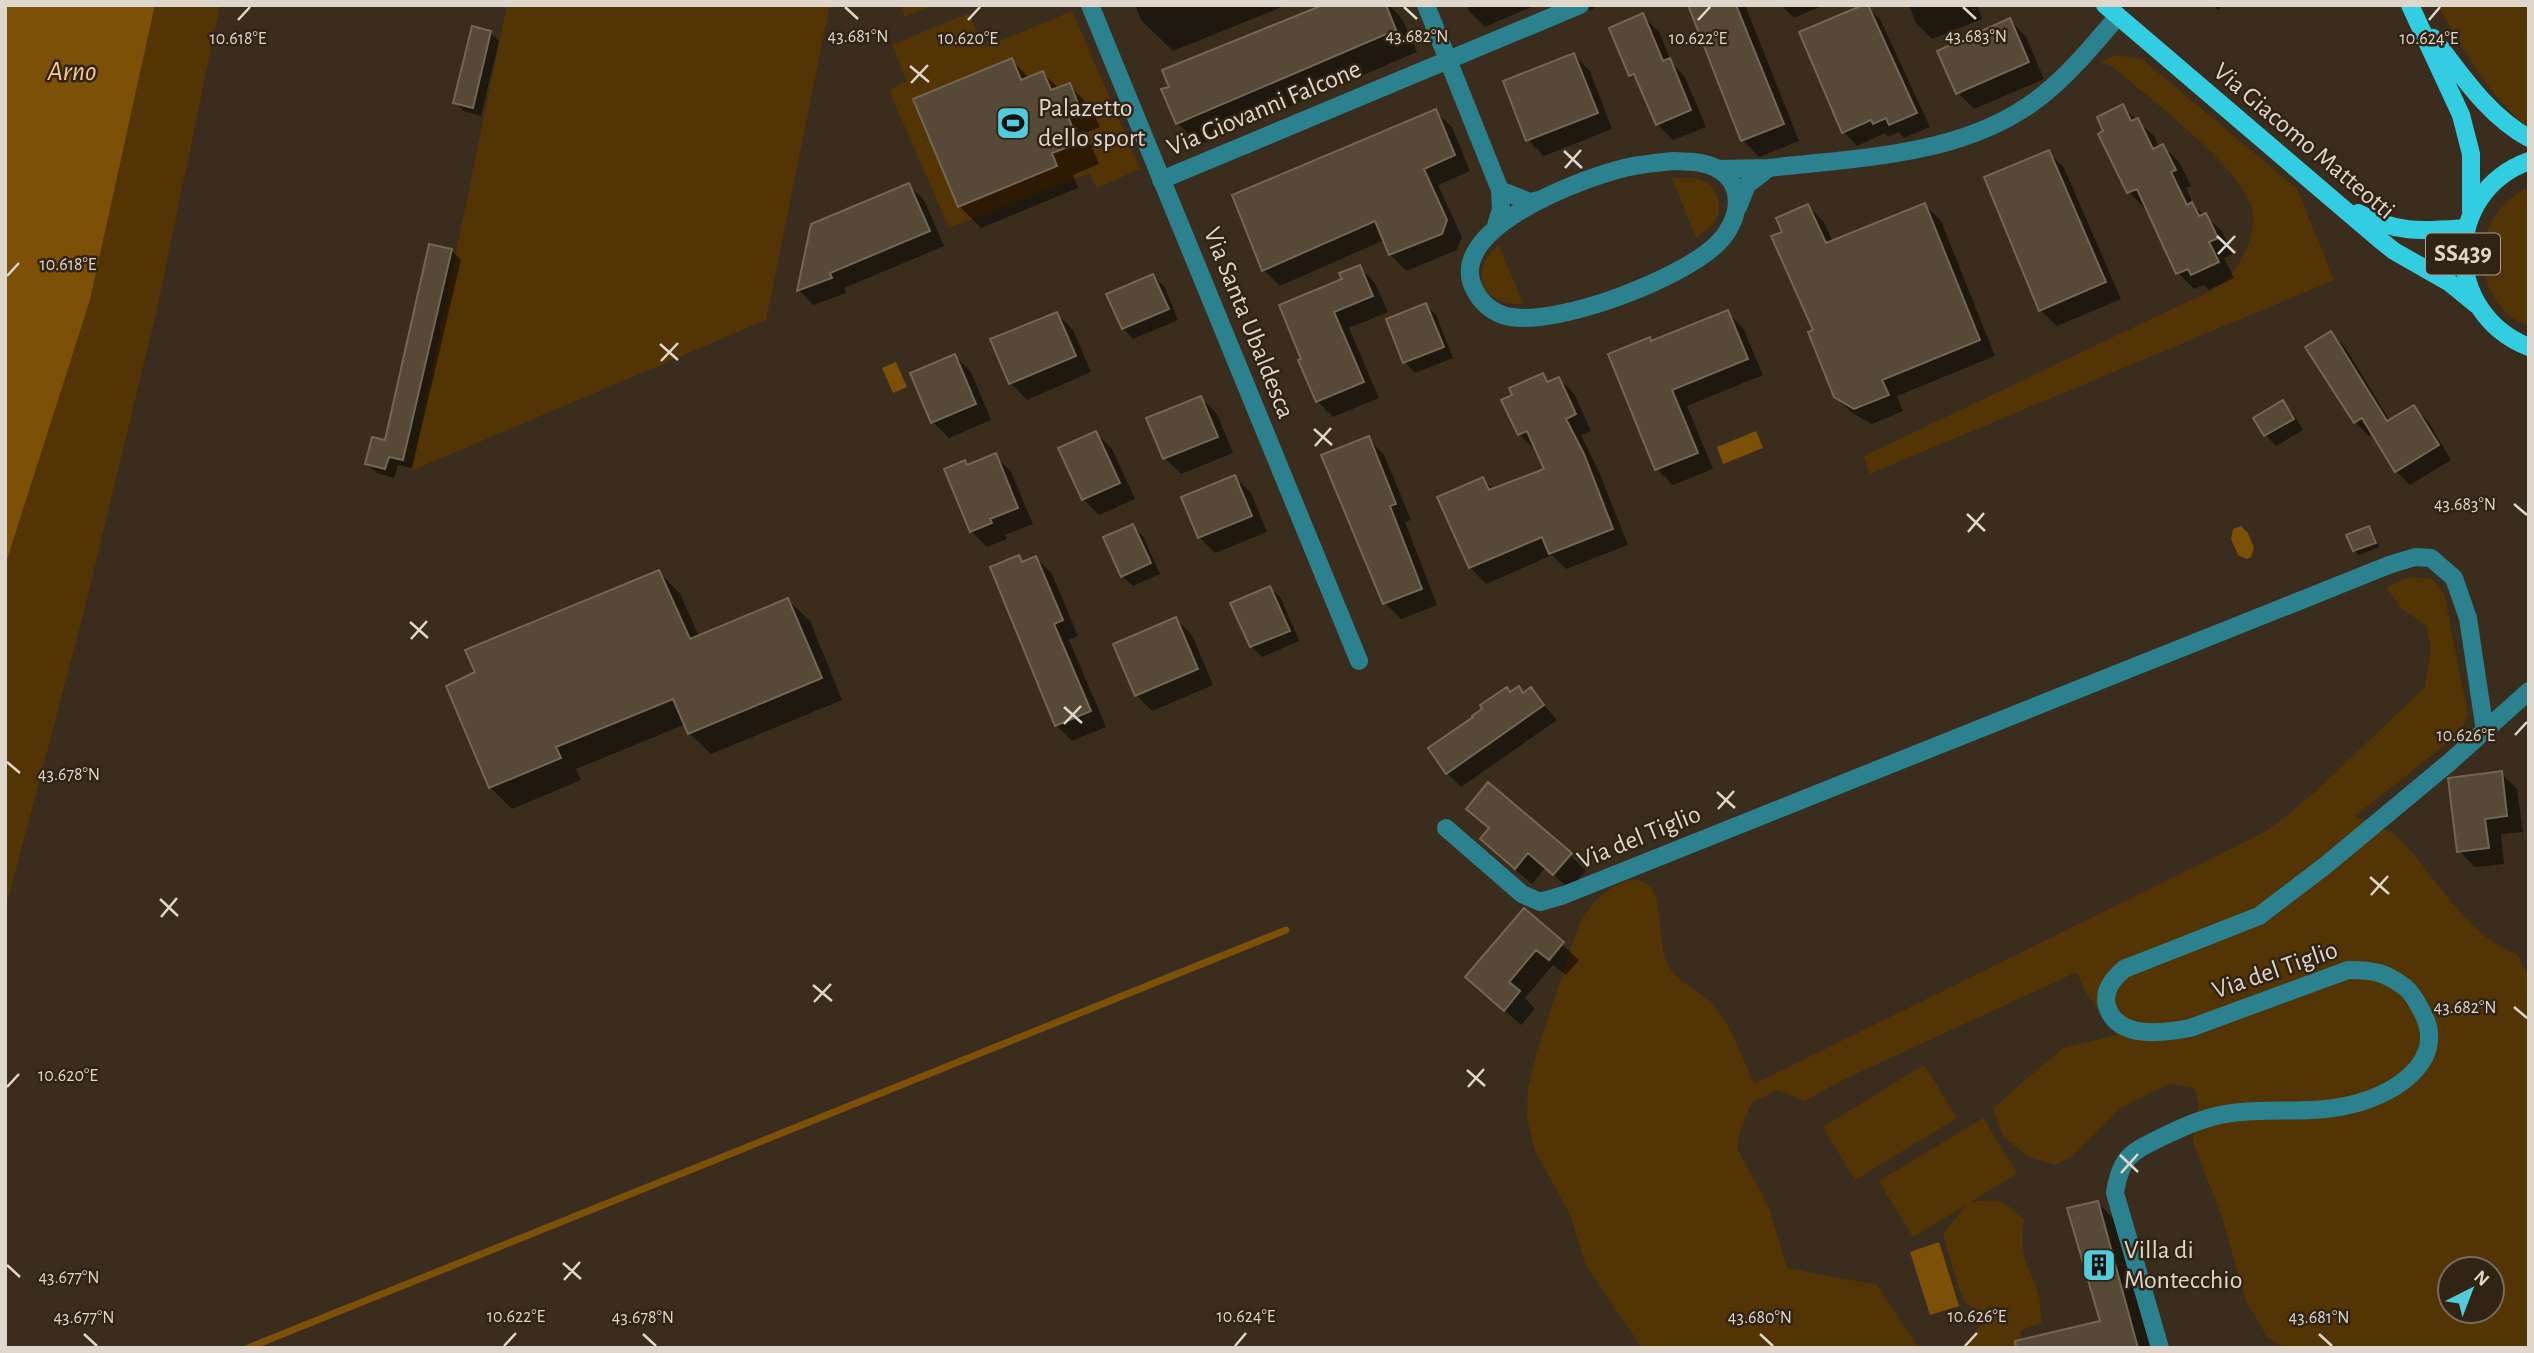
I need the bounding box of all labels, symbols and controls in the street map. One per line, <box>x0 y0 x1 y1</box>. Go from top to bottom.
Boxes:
text: 43.681°N <box>828 28 888 46</box>
text: 43.682°N <box>1386 28 1448 46</box>
text: 43.683°N <box>1945 28 2007 46</box>
text: 10.618°E <box>210 30 267 48</box>
text: 10.620°E <box>938 30 998 48</box>
text: 10.622°E <box>1669 30 1728 48</box>
text: 10.624°E <box>2399 30 2459 48</box>
street label: Via Giovanni Falcone <box>1163 55 1365 161</box>
water label: Arno <box>46 58 97 86</box>
street label: Via Giacomo Matteotti <box>2208 58 2400 224</box>
place label: Palazetto dello sport <box>1038 95 1145 151</box>
sports icon: Palazetto dello sport <box>994 104 1032 142</box>
street label: Via Santa Ubaldesca <box>1199 224 1299 422</box>
road number: SS439 <box>2426 233 2500 274</box>
text: 10.618°E <box>40 256 97 274</box>
text: 43.683°N <box>2434 496 2496 514</box>
text: 10.626°E <box>2437 727 2496 745</box>
text: 43.678°N <box>38 766 100 784</box>
street label: Via del Tiglio <box>1574 800 1704 874</box>
street label: Via del Tiglio <box>2209 936 2341 1004</box>
text: 43.682°N <box>2434 999 2496 1017</box>
text: 10.620°E <box>38 1067 98 1085</box>
place label: Villa di Montecchio <box>2124 1237 2242 1293</box>
building icon: Villa di Montecchio <box>2080 1246 2118 1284</box>
north arrow <box>2436 1255 2506 1325</box>
text: N <box>2470 1267 2493 1290</box>
text: 43.677°N <box>38 1269 100 1287</box>
text: 10.622°E <box>487 1308 546 1326</box>
text: 10.624°E <box>1216 1308 1276 1326</box>
text: 10.626°E <box>1948 1308 2007 1326</box>
text: 43.677°N <box>53 1309 115 1327</box>
text: 43.678°N <box>612 1309 674 1327</box>
text: 43.680°N <box>1728 1309 1792 1327</box>
text: 43.681°N <box>2289 1309 2349 1327</box>

